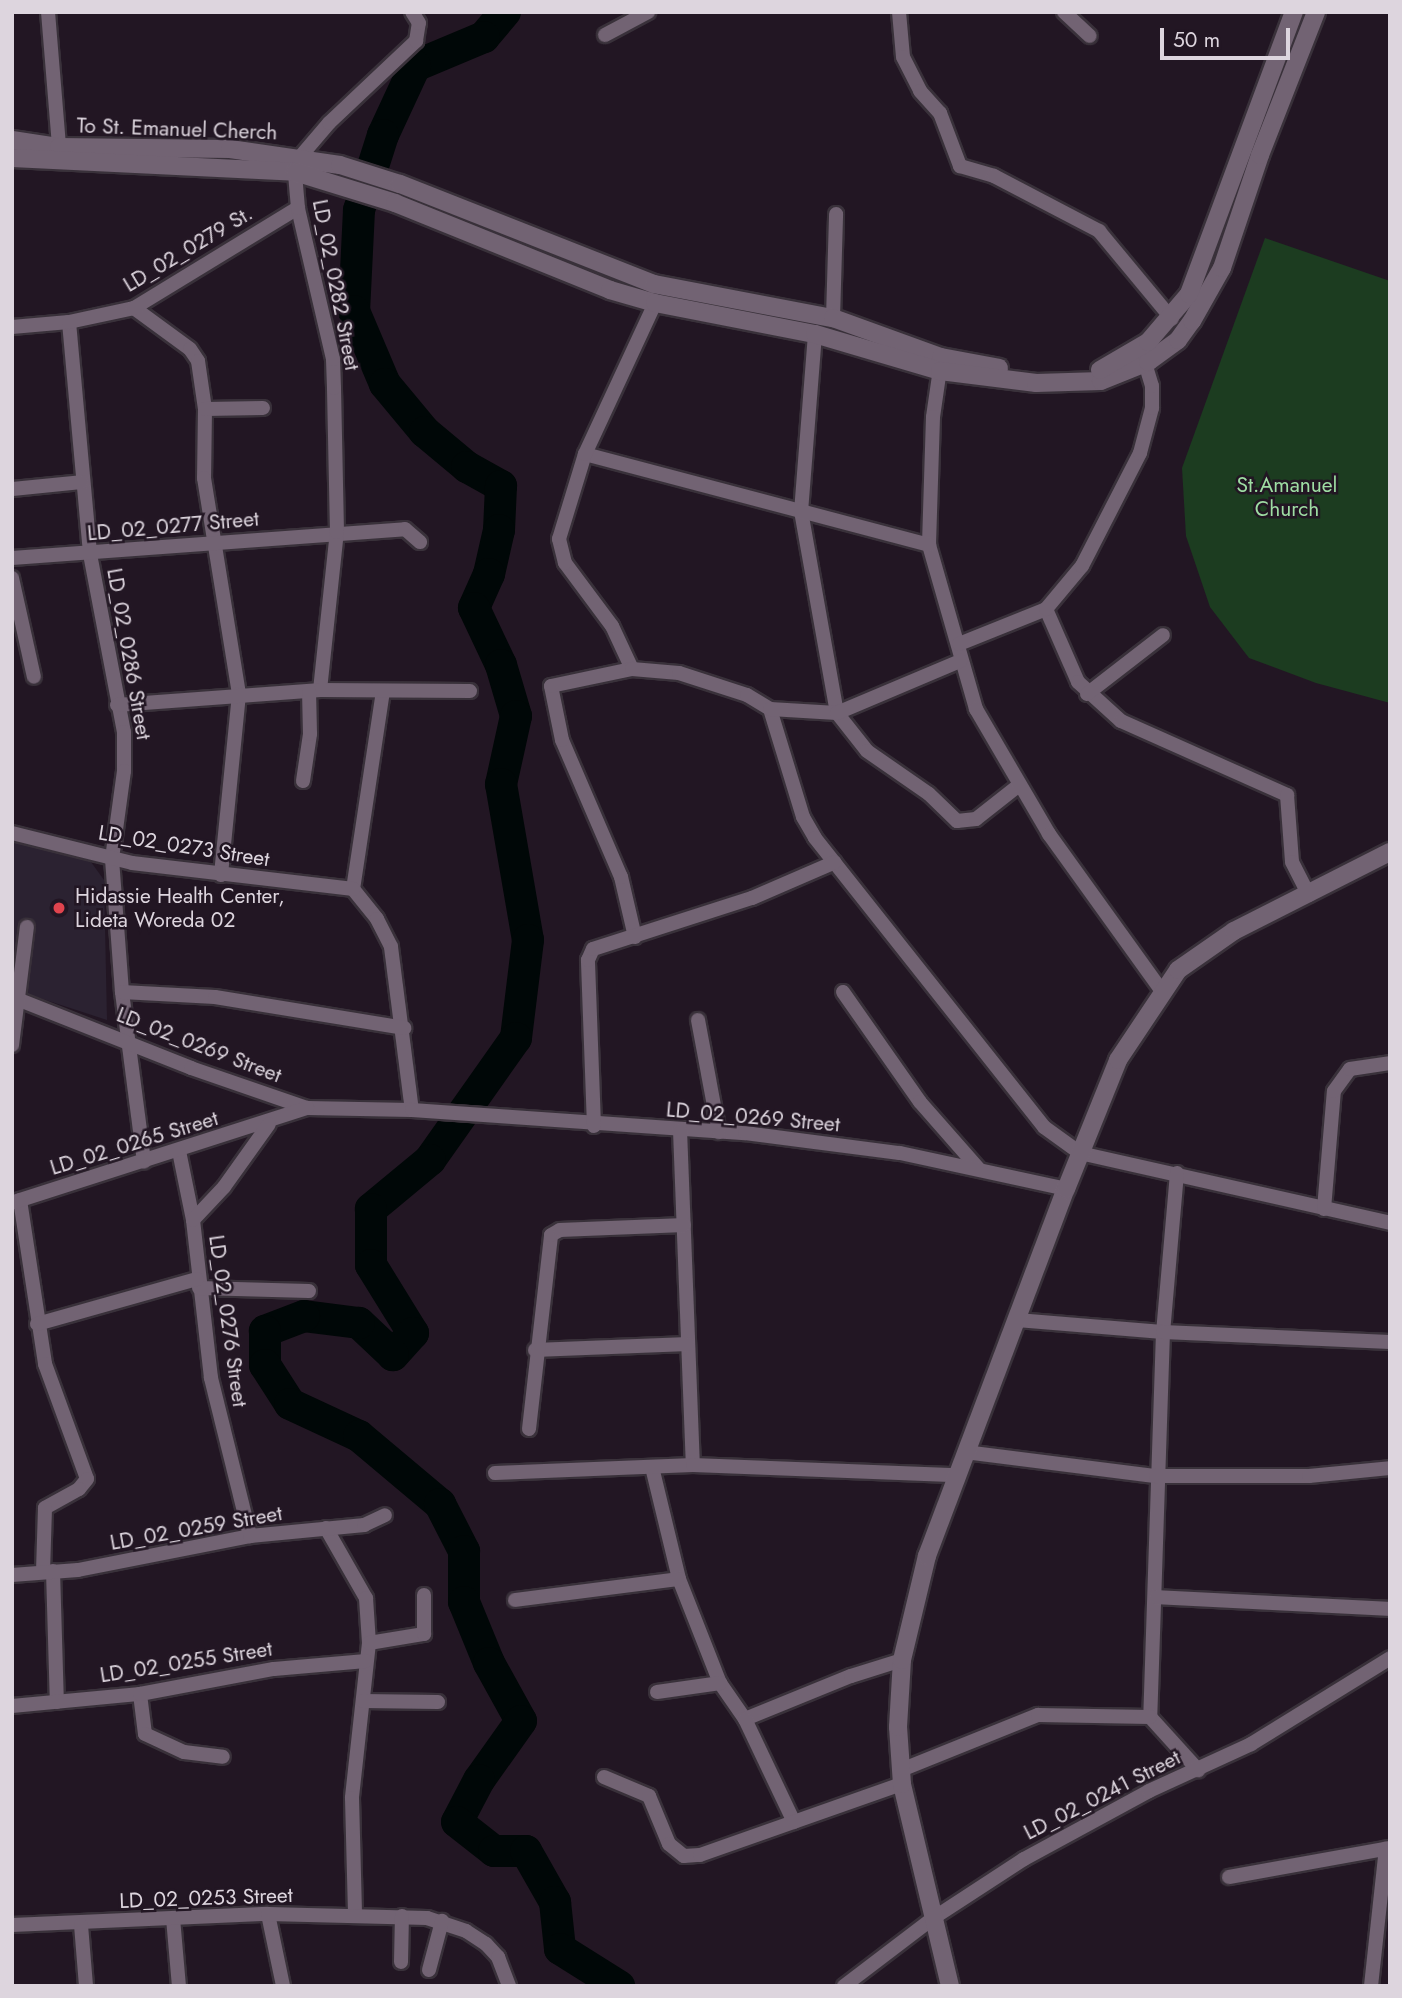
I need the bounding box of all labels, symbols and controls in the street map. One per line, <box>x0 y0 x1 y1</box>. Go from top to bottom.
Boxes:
scale bar <box>1164 14 1294 58</box>
text: 50 m <box>1173 25 1220 55</box>
street label: To St. Emanuel Cherch <box>76 113 278 145</box>
street label: LD_02_0282 Street <box>307 197 365 373</box>
street label: LD_02_0279 St. <box>119 201 257 297</box>
park label: St.Amanuel Church <box>1237 472 1337 522</box>
street label: LD_02_0277 Street <box>86 506 260 546</box>
street label: LD_02_0286 Street <box>102 566 156 742</box>
street label: LD_02_0273 Street <box>97 820 271 872</box>
place label: Hidassie Health Center, Lideta Woreda 02 <box>75 883 285 933</box>
marker: Hidassie Health Center, Lideta Woreda 02 <box>49 898 69 918</box>
street label: LD_02_0269 Street <box>113 1002 285 1088</box>
street label: LD_02_0269 Street <box>665 1097 841 1137</box>
street label: LD_02_0265 Street <box>47 1105 221 1181</box>
street label: LD_02_0276 Street <box>203 1233 253 1409</box>
street label: LD_02_0259 Street <box>108 1500 284 1556</box>
street label: LD_02_0255 Street <box>98 1636 274 1688</box>
street label: LD_02_0241 Street <box>1020 1745 1184 1845</box>
street label: LD_02_0253 Street <box>119 1882 293 1914</box>

